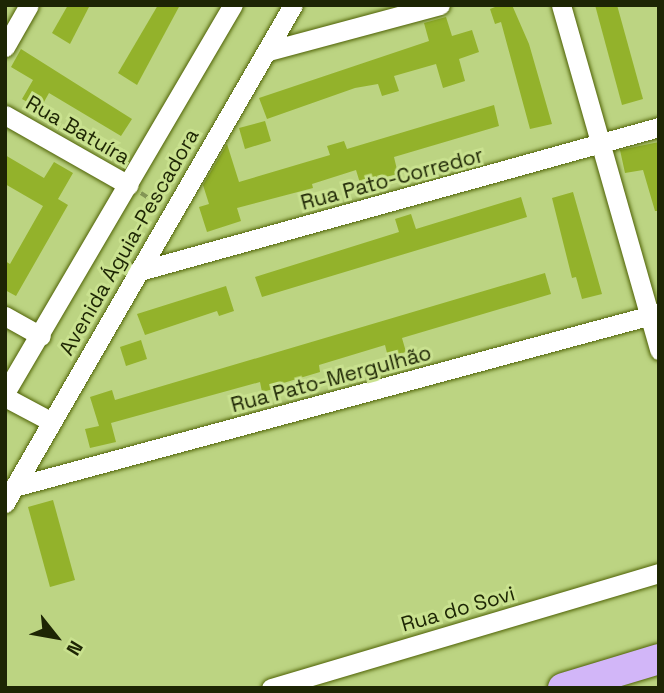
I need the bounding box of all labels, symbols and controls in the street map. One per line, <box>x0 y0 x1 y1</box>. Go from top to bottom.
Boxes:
street label: Rua Batuíra <box>21 90 135 170</box>
street label: Avenida Águia-Pescadora <box>54 124 204 360</box>
street label: Rua Pato-Corredor <box>298 143 486 215</box>
street label: Rua Pato-Mergulhão <box>228 340 434 418</box>
street label: Rua do Sovi <box>398 581 518 637</box>
north arrow <box>21 602 91 672</box>
text: N <box>60 636 88 660</box>

